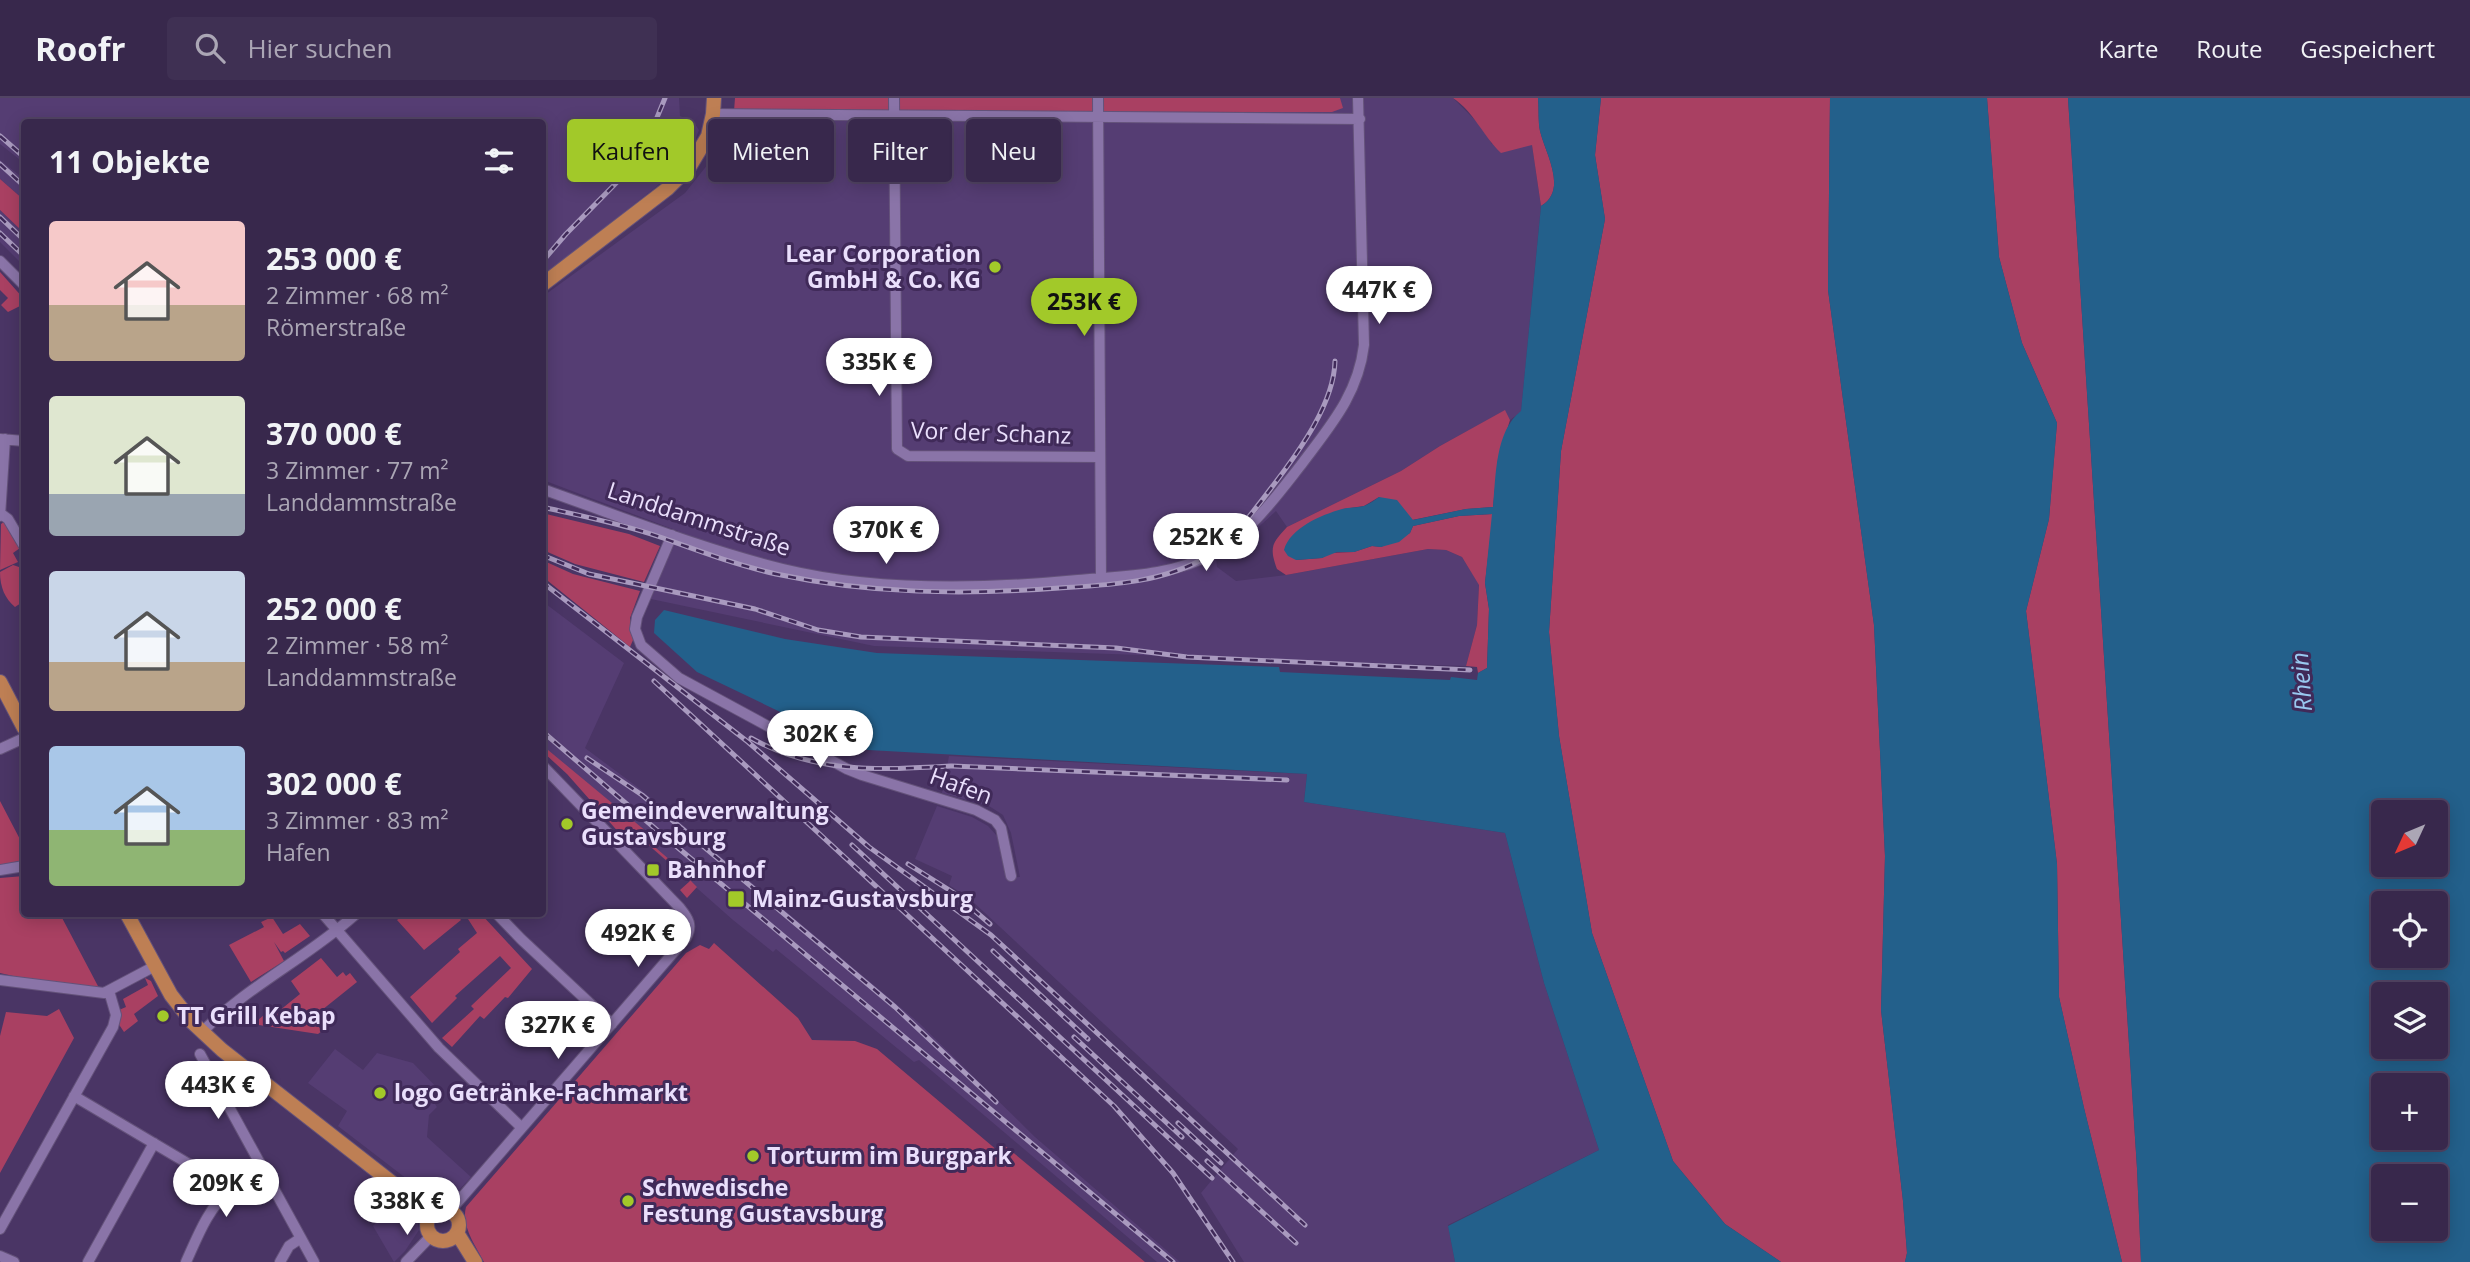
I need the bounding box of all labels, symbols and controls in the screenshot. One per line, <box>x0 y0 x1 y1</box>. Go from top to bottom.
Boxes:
search box <box>167 17 657 80</box>
text: Roofr <box>35 26 125 71</box>
icon: search <box>191 29 229 67</box>
text: Hier suchen <box>247 30 392 66</box>
text: Karte <box>2098 32 2158 65</box>
text: Route <box>2196 32 2262 65</box>
text: Gespeichert <box>2300 32 2435 65</box>
chip: Kaufen <box>567 119 694 182</box>
chip: Mieten <box>708 119 834 182</box>
chip: Filter <box>848 119 952 182</box>
chip: Neu <box>966 119 1061 182</box>
text: 11 Objekte <box>49 141 210 182</box>
icon: filters <box>480 142 518 180</box>
place label: Lear Corporation GmbH & Co. KG <box>785 237 981 295</box>
text: 253 000 € <box>266 238 402 279</box>
icon: home <box>105 249 189 333</box>
marker: Lear Corporation GmbH & Co. KG <box>987 259 1003 275</box>
pin: 447K € <box>1322 266 1436 326</box>
text: 447K € <box>1342 273 1416 305</box>
pin: 253K € <box>1027 278 1141 338</box>
text: 2 Zimmer · 68 m² <box>266 279 449 311</box>
text: 253K € <box>1047 285 1121 317</box>
text: Römerstraße <box>266 311 406 343</box>
pin: 335K € <box>822 338 936 398</box>
text: 335K € <box>842 345 916 377</box>
text: 370 000 € <box>266 413 402 454</box>
street label: Vor der Schanz <box>910 413 1072 451</box>
icon: home <box>105 424 189 508</box>
text: 3 Zimmer · 77 m² <box>266 454 449 486</box>
street label: Landdammstraße <box>604 473 795 563</box>
text: Landdammstraße <box>266 486 457 518</box>
pin: 370K € <box>829 506 943 566</box>
text: 370K € <box>849 513 923 545</box>
pin: 252K € <box>1149 514 1263 573</box>
text: 252K € <box>1169 520 1243 552</box>
text: 252 000 € <box>266 588 402 629</box>
icon: home <box>105 599 189 683</box>
text: 2 Zimmer · 58 m² <box>266 629 449 661</box>
water label: Rhein <box>2282 651 2319 713</box>
text: Landdammstraße <box>266 661 457 693</box>
pin: 302K € <box>763 710 877 770</box>
text: 302K € <box>783 717 857 749</box>
street label: Hafen <box>926 759 997 811</box>
text: 302 000 € <box>266 763 402 804</box>
icon: home <box>105 774 189 858</box>
place label: Gemeindeverwaltung Gustavsburg <box>581 794 829 852</box>
north arrow <box>2371 800 2448 877</box>
map controls <box>2371 800 2448 1241</box>
text: 3 Zimmer · 83 m² <box>266 804 449 836</box>
marker: Gemeindeverwaltung Gustavsburg <box>559 816 575 832</box>
text: Hafen <box>266 836 331 868</box>
place label: Bahnhof <box>667 853 766 885</box>
marker: Bahnhof <box>645 862 661 878</box>
place label: Mainz-Gustavsburg <box>752 882 973 914</box>
marker: Mainz-Gustavsburg <box>726 889 746 909</box>
button: locate <box>2371 891 2448 968</box>
pin: 492K € <box>581 910 695 969</box>
text: 492K € <box>601 916 675 948</box>
button: layers <box>2371 982 2448 1059</box>
place label: TT Grill Kebap <box>177 999 336 1031</box>
pin: 327K € <box>501 1002 615 1061</box>
marker: TT Grill Kebap <box>155 1008 171 1024</box>
text: 327K € <box>521 1008 595 1040</box>
pin: 443K € <box>161 1062 275 1121</box>
text: 443K € <box>181 1068 255 1100</box>
button: + <box>2371 1073 2448 1150</box>
place label: logo Getränke-Fachmarkt <box>394 1076 688 1108</box>
marker: logo Getränke-Fachmarkt <box>372 1085 388 1101</box>
place label: Torturm im Burgpark <box>767 1139 1013 1171</box>
marker: Torturm im Burgpark <box>745 1148 761 1164</box>
pin: 209K € <box>169 1160 283 1219</box>
button: − <box>2371 1164 2448 1241</box>
text: 209K € <box>189 1166 263 1198</box>
place label: Schwedische Festung Gustavsburg <box>642 1171 884 1229</box>
pin: 338K € <box>350 1178 464 1237</box>
text: 338K € <box>370 1184 444 1216</box>
marker: Schwedische Festung Gustavsburg <box>620 1193 636 1209</box>

